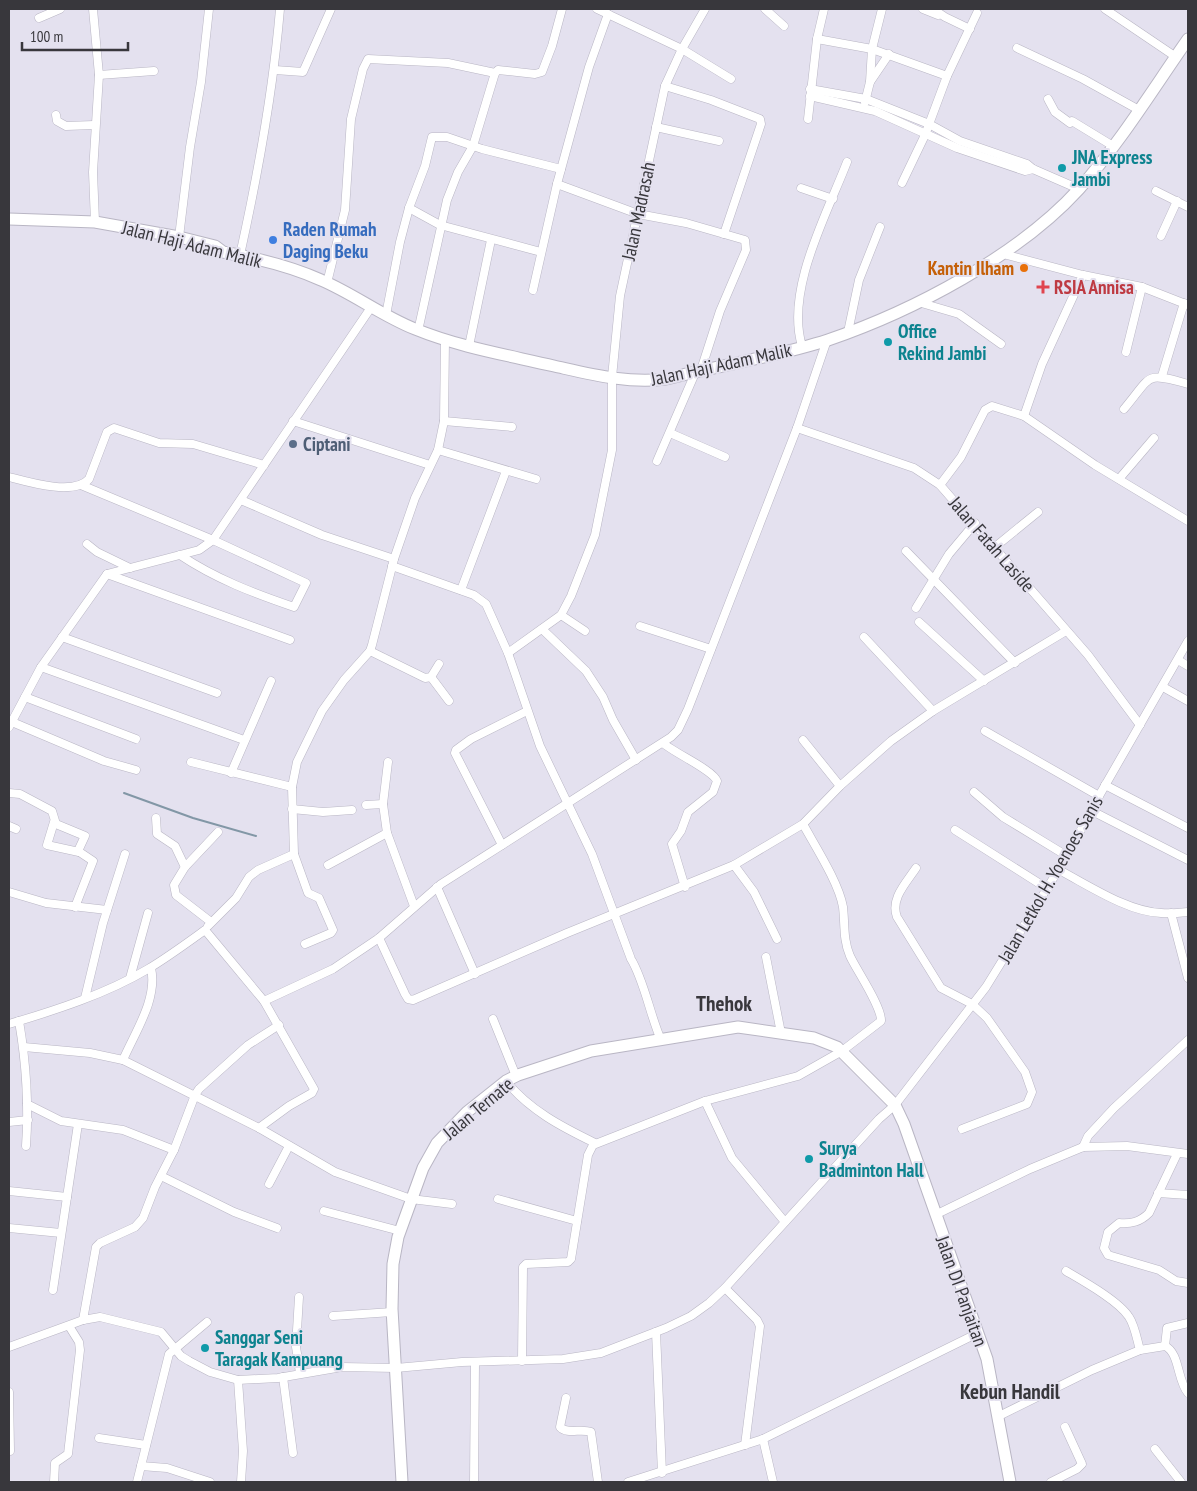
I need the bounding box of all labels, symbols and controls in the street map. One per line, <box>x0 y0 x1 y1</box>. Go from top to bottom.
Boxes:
scale bar <box>22 20 129 52</box>
text: 100 m <box>30 27 63 46</box>
place label: JNA Express Jambi <box>1071 145 1153 191</box>
street label: Jalan Madrasah <box>616 160 660 263</box>
marker: JNA Express Jambi <box>1056 162 1068 174</box>
street label: Jalan Haji Adam Malik <box>119 215 265 273</box>
place label: Raden Rumah Daging Beku <box>283 217 376 263</box>
marker: Raden Rumah Daging Beku <box>267 234 279 246</box>
place label: Kantin Ilham <box>928 256 1014 280</box>
marker: Kantin Ilham <box>1018 262 1030 274</box>
place label: RSIA Annisa <box>1054 275 1134 299</box>
marker: RSIA Annisa <box>1036 280 1050 294</box>
place label: Office Rekind Jambi <box>898 319 987 365</box>
marker: Office Rekind Jambi <box>882 336 894 348</box>
street label: Jalan Haji Adam Malik <box>648 337 794 391</box>
place label: Ciptani <box>303 432 351 456</box>
marker: Ciptani <box>287 438 299 450</box>
street label: Jalan Fatah Laside <box>943 490 1040 597</box>
street label: Jalan Letkol H. Yoenoes Sanis <box>992 791 1108 968</box>
district label: Thehok <box>696 990 752 1017</box>
street label: Jalan Ternate <box>437 1072 518 1145</box>
place label: Surya Badminton Hall <box>819 1136 924 1182</box>
marker: Surya Badminton Hall <box>803 1153 815 1165</box>
street label: Jalan DI Panjaitan <box>931 1231 993 1350</box>
place label: Sanggar Seni Taragak Kampuang <box>215 1325 343 1371</box>
marker: Sanggar Seni Taragak Kampuang <box>199 1342 211 1354</box>
district label: Kebun Handil <box>960 1378 1061 1405</box>

